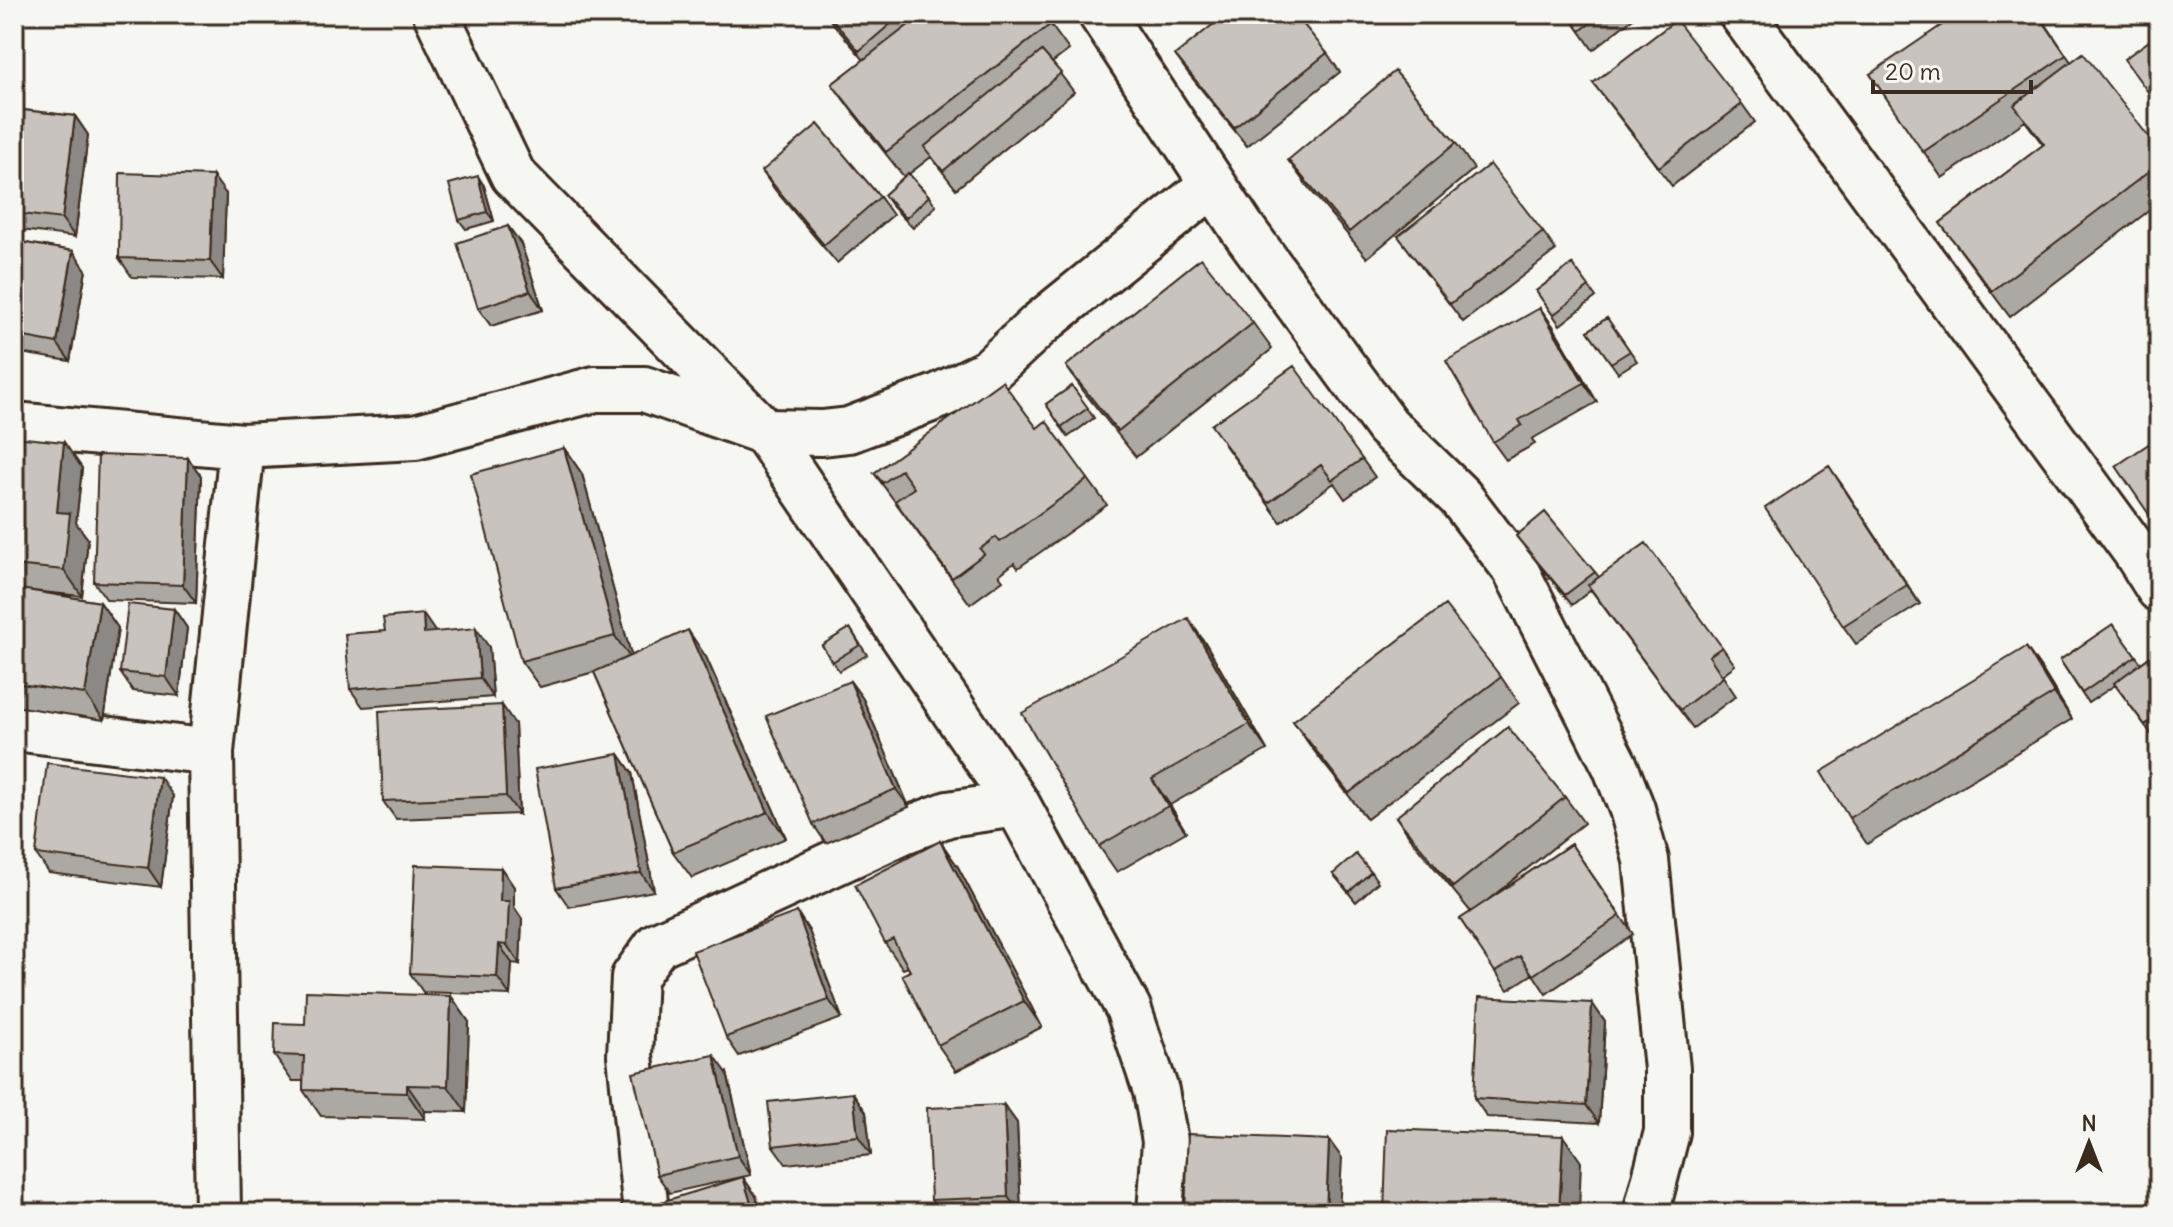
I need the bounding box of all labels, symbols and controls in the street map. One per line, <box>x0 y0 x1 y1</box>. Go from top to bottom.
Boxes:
scale bar <box>1873 44 2031 94</box>
text: 20 m <box>1885 56 1941 86</box>
north arrow <box>2049 1103 2129 1183</box>
text: N <box>2081 1109 2097 1137</box>

